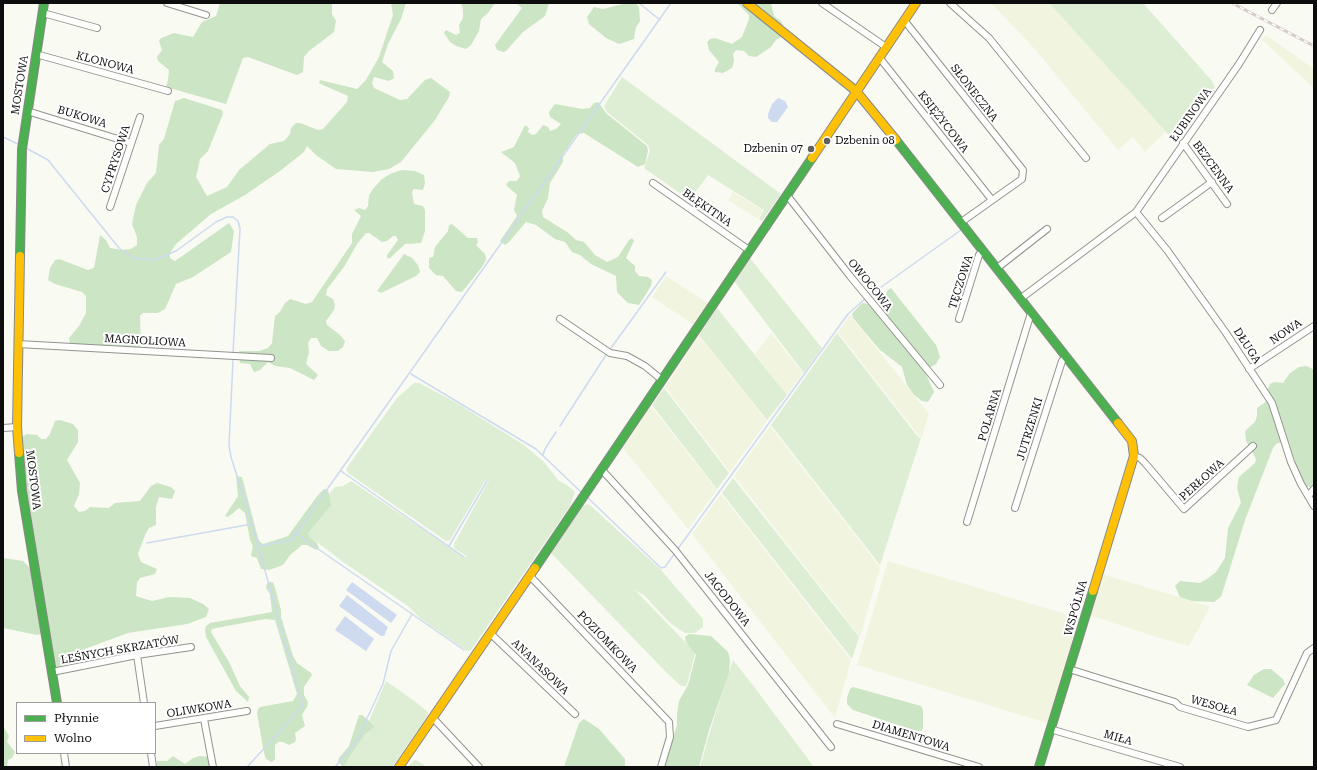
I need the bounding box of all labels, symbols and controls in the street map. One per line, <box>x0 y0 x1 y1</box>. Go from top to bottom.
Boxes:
street label: KLONOWA <box>75 49 135 77</box>
street label: MOSTOWA <box>9 54 31 116</box>
street label: SŁONECZNA <box>947 62 1001 124</box>
street label: ŁUBINOWA <box>1168 85 1214 145</box>
street label: KSIĘŻYCOWA <box>915 88 971 156</box>
street label: BUKOWA <box>56 103 108 131</box>
street label: CYPRYSOWA <box>99 123 133 195</box>
place label: Dzbenin 08 <box>835 134 895 148</box>
marker: Dzbenin 08 <box>822 136 832 146</box>
street label: BEZCENNA <box>1190 138 1236 196</box>
place label: Dzbenin 07 <box>743 142 803 156</box>
marker: Dzbenin 07 <box>806 144 816 154</box>
street label: BŁĘKITNA <box>680 186 734 230</box>
street label: TĘCZOWA <box>946 253 976 311</box>
street label: OWOCOWA <box>845 256 895 314</box>
street label: NOWA <box>1267 316 1305 348</box>
street label: DŁUGA <box>1230 326 1264 366</box>
street label: MAGNOLIOWA <box>104 332 186 350</box>
street label: POLARNA <box>976 387 1004 443</box>
street label: JUTRZENKI <box>1014 396 1046 462</box>
street label: MOSTOWA <box>23 449 43 511</box>
street label: PERŁOWA <box>1177 457 1227 503</box>
street label: JAGODOWA <box>701 569 753 629</box>
street label: WSPÓLNA <box>1062 579 1090 637</box>
street label: POZIOMKOWA <box>574 608 640 676</box>
street label: LEŚNYCH SKRZATÓW <box>60 633 180 667</box>
street label: ANANASOWA <box>509 636 571 698</box>
street label: WESOŁA <box>1189 693 1239 719</box>
street label: OLIWKOWA <box>166 697 232 721</box>
legend <box>16 702 156 754</box>
text: Płynnie <box>54 711 99 725</box>
street label: DIAMENTOWA <box>870 718 952 754</box>
street label: MIŁA <box>1102 728 1134 748</box>
text: Wolno <box>54 731 92 745</box>

